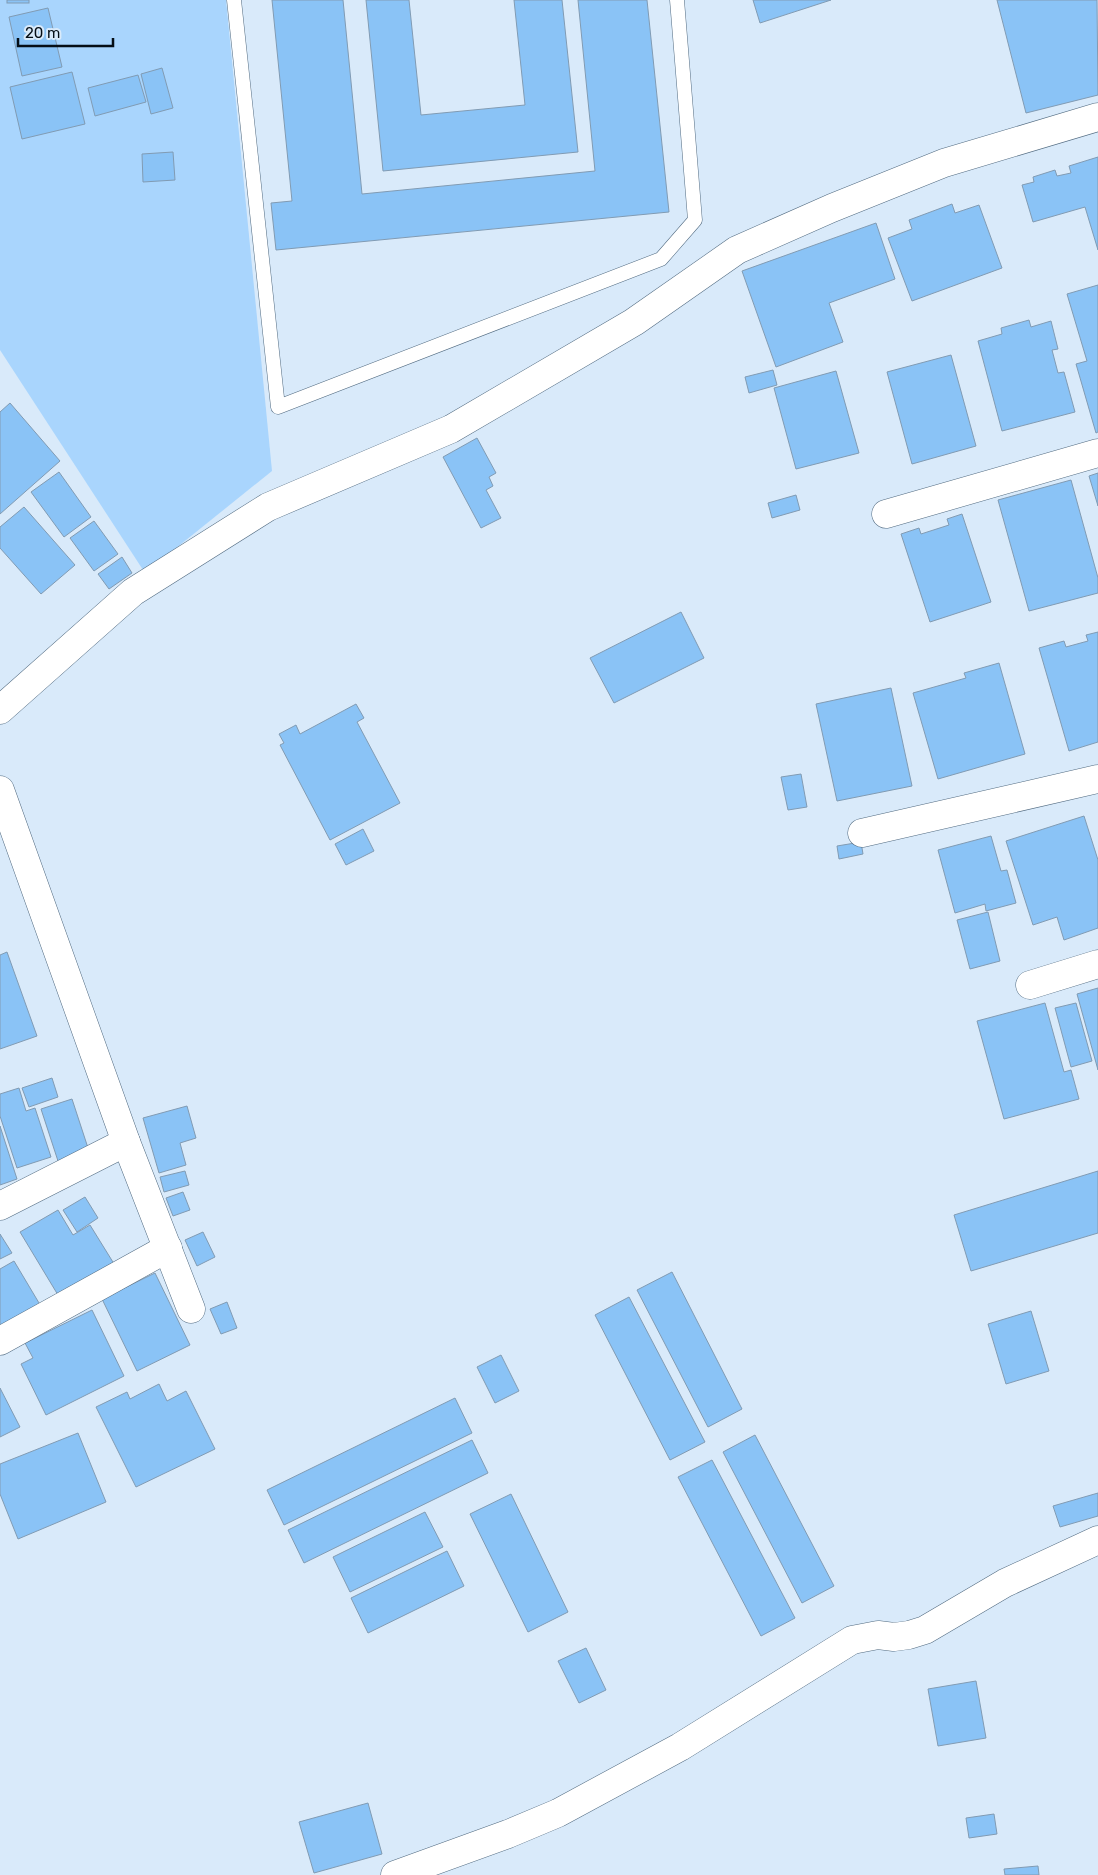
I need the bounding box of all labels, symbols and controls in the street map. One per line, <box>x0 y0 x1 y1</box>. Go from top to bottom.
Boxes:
scale bar <box>18 15 112 47</box>
text: 20 m <box>25 24 60 42</box>

